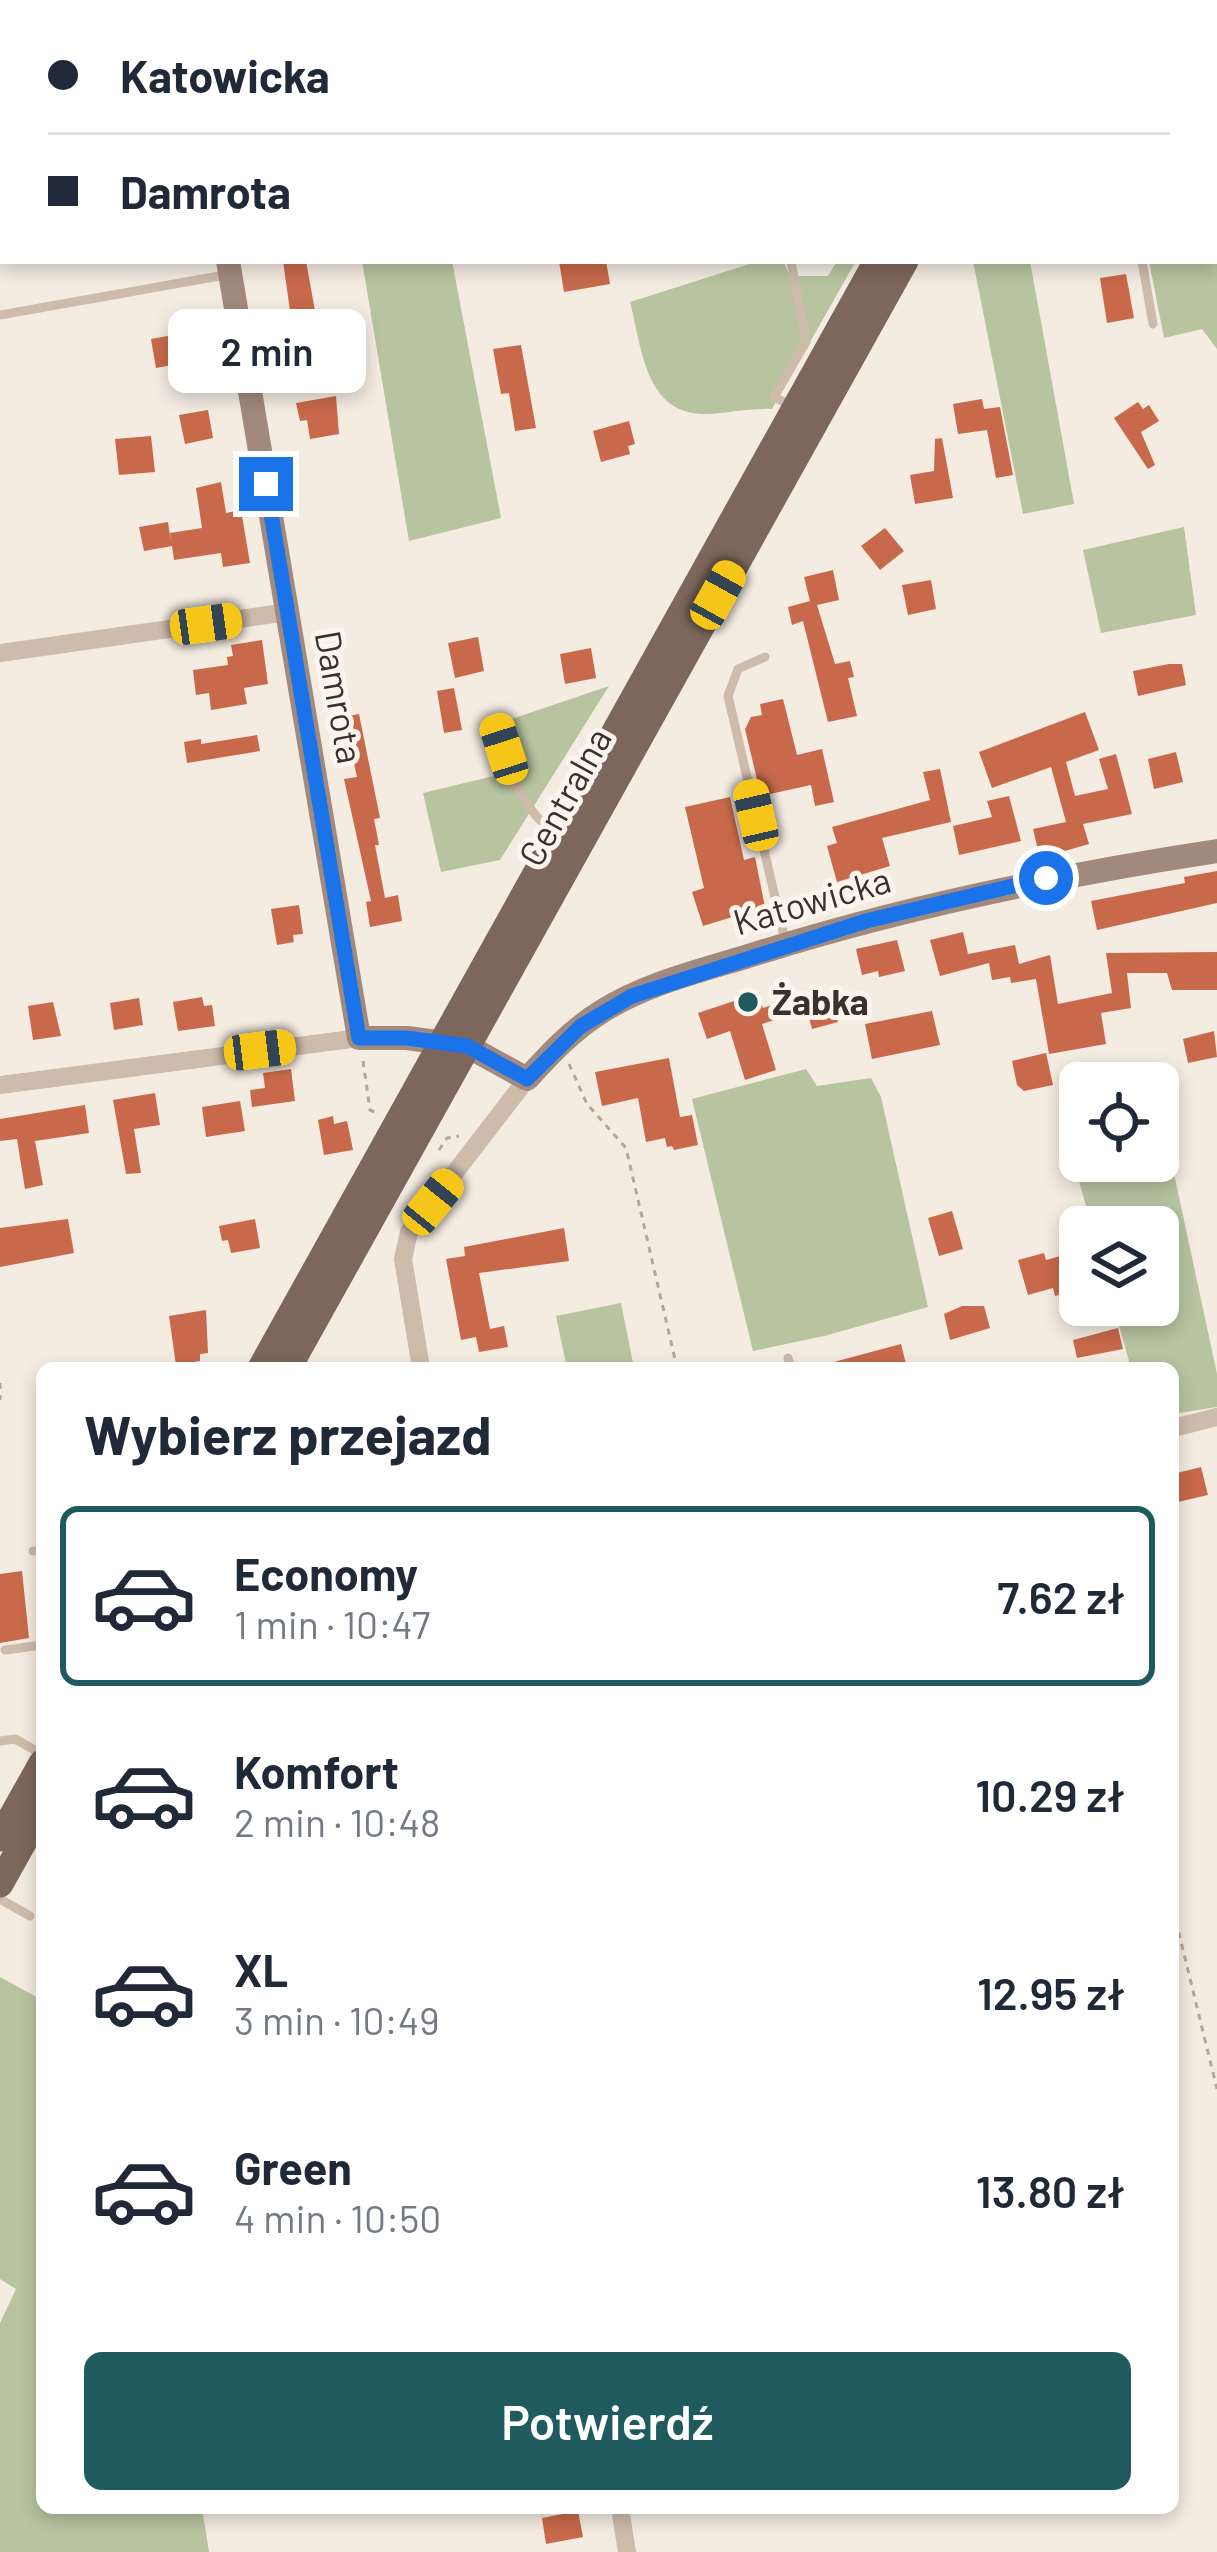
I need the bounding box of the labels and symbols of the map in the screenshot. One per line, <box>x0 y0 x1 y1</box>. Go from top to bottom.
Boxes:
callout: 2 min <box>167 310 365 394</box>
route end <box>239 457 293 511</box>
car <box>685 555 751 635</box>
car <box>168 601 244 647</box>
street label: Damrota <box>308 627 373 766</box>
car <box>476 709 532 789</box>
street label: Centralna <box>508 720 619 873</box>
car <box>730 776 782 854</box>
route start <box>1019 851 1073 905</box>
street label: Katowicka <box>728 857 895 943</box>
place label: Żabka <box>772 979 869 1022</box>
marker: Żabka <box>735 989 761 1015</box>
car <box>222 1028 298 1072</box>
car <box>396 1163 470 1241</box>

